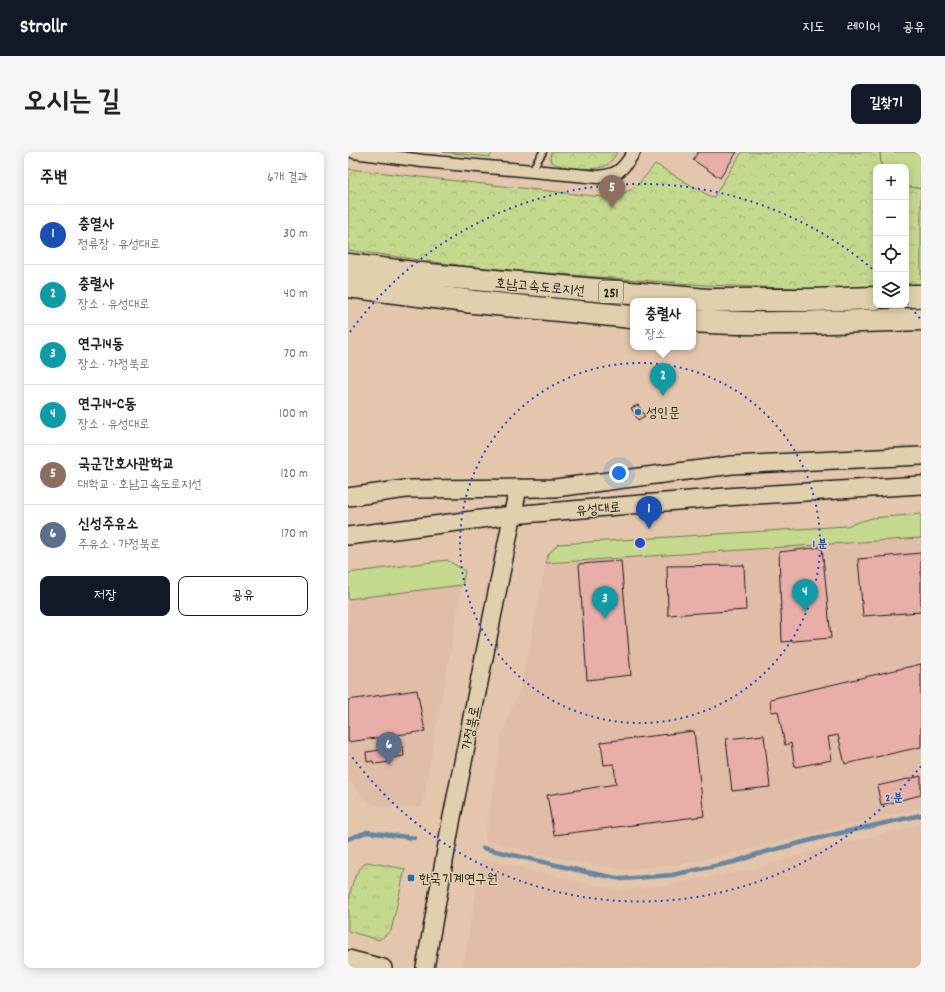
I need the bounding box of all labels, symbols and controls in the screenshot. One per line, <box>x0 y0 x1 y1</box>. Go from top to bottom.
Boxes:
text: Strollr <box>20 15 67 42</box>
text: 지도 <box>802 18 825 38</box>
text: 레이어 <box>847 18 880 38</box>
text: 공유 <box>902 18 925 38</box>
text: 오시는 길 <box>24 84 121 124</box>
button: 길찾기 <box>851 84 921 124</box>
map controls <box>873 164 909 308</box>
button: + <box>873 164 909 200</box>
text: 주변 <box>40 167 67 191</box>
text: 6개 결과 <box>267 169 308 188</box>
pin: 5 <box>599 175 625 208</box>
button: − <box>873 200 909 236</box>
text: 충열사 <box>78 214 114 236</box>
text: 1 <box>52 225 54 244</box>
text: 30 m <box>283 225 308 244</box>
text: 정류장 · 유성대로 <box>78 236 160 255</box>
button: locate <box>873 236 909 272</box>
button: layers <box>873 272 909 308</box>
text: 충렬사 <box>78 274 114 296</box>
street label: 호남고속도로지선 <box>494 274 586 302</box>
road number: 251 <box>599 281 623 303</box>
text: 2 <box>50 285 56 304</box>
text: 40 m <box>284 285 308 304</box>
text: 장소 · 유성대로 <box>78 296 150 315</box>
popup <box>630 298 696 350</box>
text: 충렬사 <box>645 304 681 326</box>
text: 장소 <box>645 326 666 345</box>
text: 연구14동 <box>78 334 124 356</box>
text: 3 <box>50 345 56 364</box>
text: 70 m <box>284 345 308 364</box>
text: 장소 · 가정북로 <box>78 356 150 375</box>
pin: 2 <box>650 363 676 396</box>
text: 연구14-C동 <box>78 394 136 416</box>
place label: 성인문 <box>646 404 680 424</box>
text: 4 <box>50 405 56 424</box>
text: 100 m <box>279 405 308 424</box>
marker: 성인문 <box>633 407 643 417</box>
text: 장소 · 유성대로 <box>78 416 150 435</box>
text: 국군간호사관학교 <box>78 454 175 476</box>
your location <box>609 463 629 483</box>
text: 5 <box>50 465 56 484</box>
text: 120 m <box>280 465 308 484</box>
text: 대학교 · 호남고속도로지선 <box>78 476 202 495</box>
pin: 1 <box>636 496 662 529</box>
street label: 유성대로 <box>575 498 621 522</box>
text: 신성주유소 <box>78 514 138 536</box>
text: 6 <box>50 525 56 544</box>
text: 170 m <box>281 525 308 544</box>
text: 주유소 · 가정북로 <box>78 536 160 555</box>
centre of rings <box>633 536 647 550</box>
text: 1 분 <box>812 536 828 553</box>
button: 저장 <box>40 576 170 616</box>
button: 공유 <box>178 576 308 616</box>
pin: 4 <box>792 579 818 612</box>
pin: 3 <box>592 586 618 619</box>
street label: 가정북로 <box>458 704 486 752</box>
pin: 6 <box>376 732 402 765</box>
text: 2 분 <box>885 790 903 807</box>
place label: 한국기계연구원 <box>419 870 498 890</box>
marker: 한국기계연구원 <box>406 873 416 883</box>

